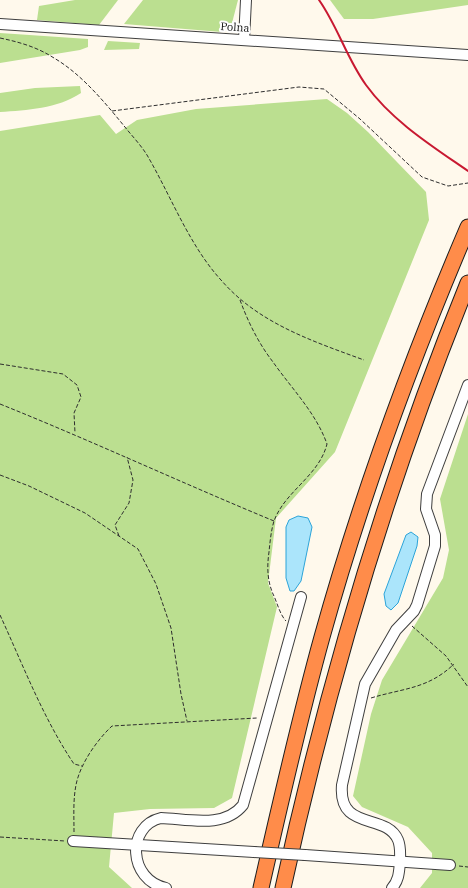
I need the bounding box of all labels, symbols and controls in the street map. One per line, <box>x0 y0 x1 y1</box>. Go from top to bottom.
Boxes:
street label: Polna <box>220 19 250 35</box>

